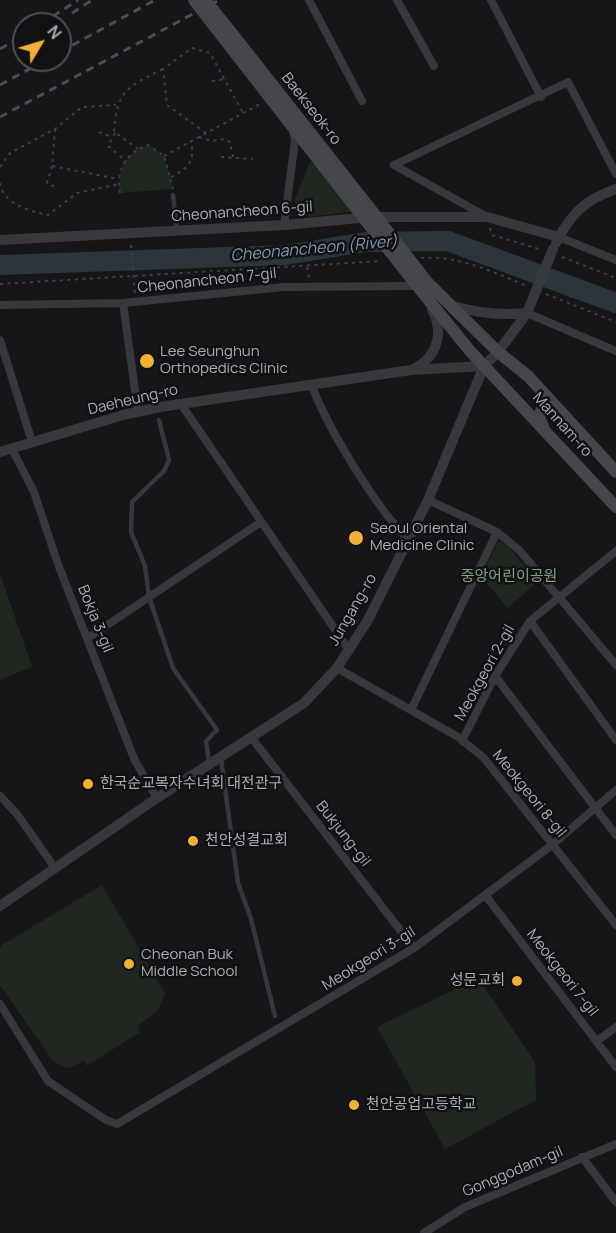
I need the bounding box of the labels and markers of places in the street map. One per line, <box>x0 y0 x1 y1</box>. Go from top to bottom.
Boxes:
place label: Lee Seunghun Orthopedics Clinic <box>160 343 288 378</box>
marker: Lee Seunghun Orthopedics Clinic <box>138 352 156 370</box>
place label: Seoul Oriental Medicine Clinic <box>370 520 474 555</box>
marker: Seoul Oriental Medicine Clinic <box>347 529 365 547</box>
place label: 한국순교복자수녀회 대전관구 <box>100 775 282 793</box>
marker: 한국순교복자수녀회 대전관구 <box>81 777 95 791</box>
place label: 천안성결교회 <box>205 832 288 850</box>
marker: 천안성결교회 <box>186 834 200 848</box>
place label: Cheonan Buk Middle School <box>141 946 238 981</box>
marker: Cheonan Buk Middle School <box>122 957 136 971</box>
place label: 성문교회 <box>450 972 505 990</box>
marker: 성문교회 <box>510 974 524 988</box>
place label: 천안공업고등학교 <box>366 1096 476 1114</box>
marker: 천안공업고등학교 <box>347 1098 361 1112</box>

